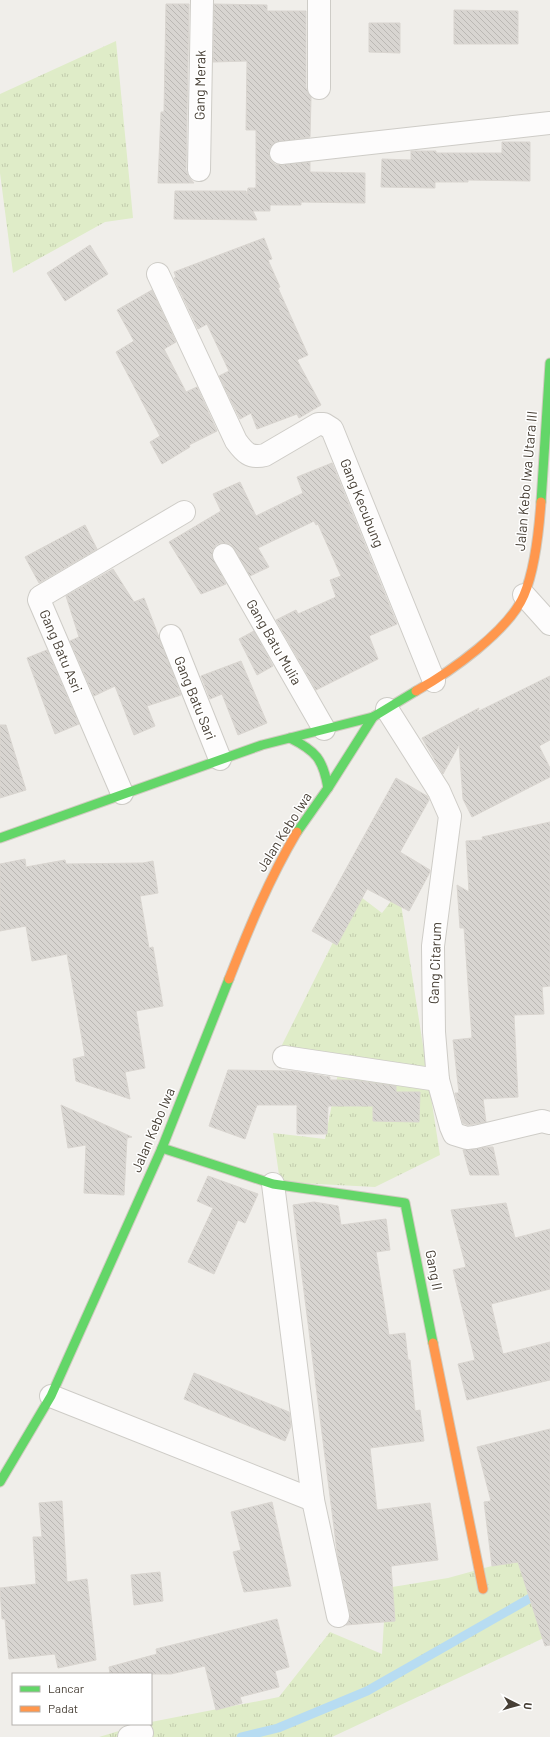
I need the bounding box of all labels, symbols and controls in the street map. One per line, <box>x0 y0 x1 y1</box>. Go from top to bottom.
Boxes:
street label: Gang Merak <box>190 50 209 120</box>
street label: Jalan Kebo Iwa Utara III <box>511 410 540 552</box>
street label: Gang Kecubung <box>337 456 388 550</box>
street label: Gang Batu Mulia <box>243 596 306 688</box>
street label: Gang Batu Asri <box>36 607 87 695</box>
street label: Gang Batu Sari <box>171 654 220 742</box>
street label: Jalan Kebo Iwa <box>252 789 315 875</box>
street label: Gang Citarum <box>425 922 444 1004</box>
street label: Jalan Kebo Iwa <box>127 1085 178 1175</box>
street label: Gang II <box>422 1248 447 1292</box>
legend <box>12 1673 152 1725</box>
text: Lancar <box>48 1681 85 1695</box>
north arrow <box>498 1685 538 1725</box>
text: Padat <box>48 1701 78 1715</box>
text: U <box>522 1702 535 1710</box>

